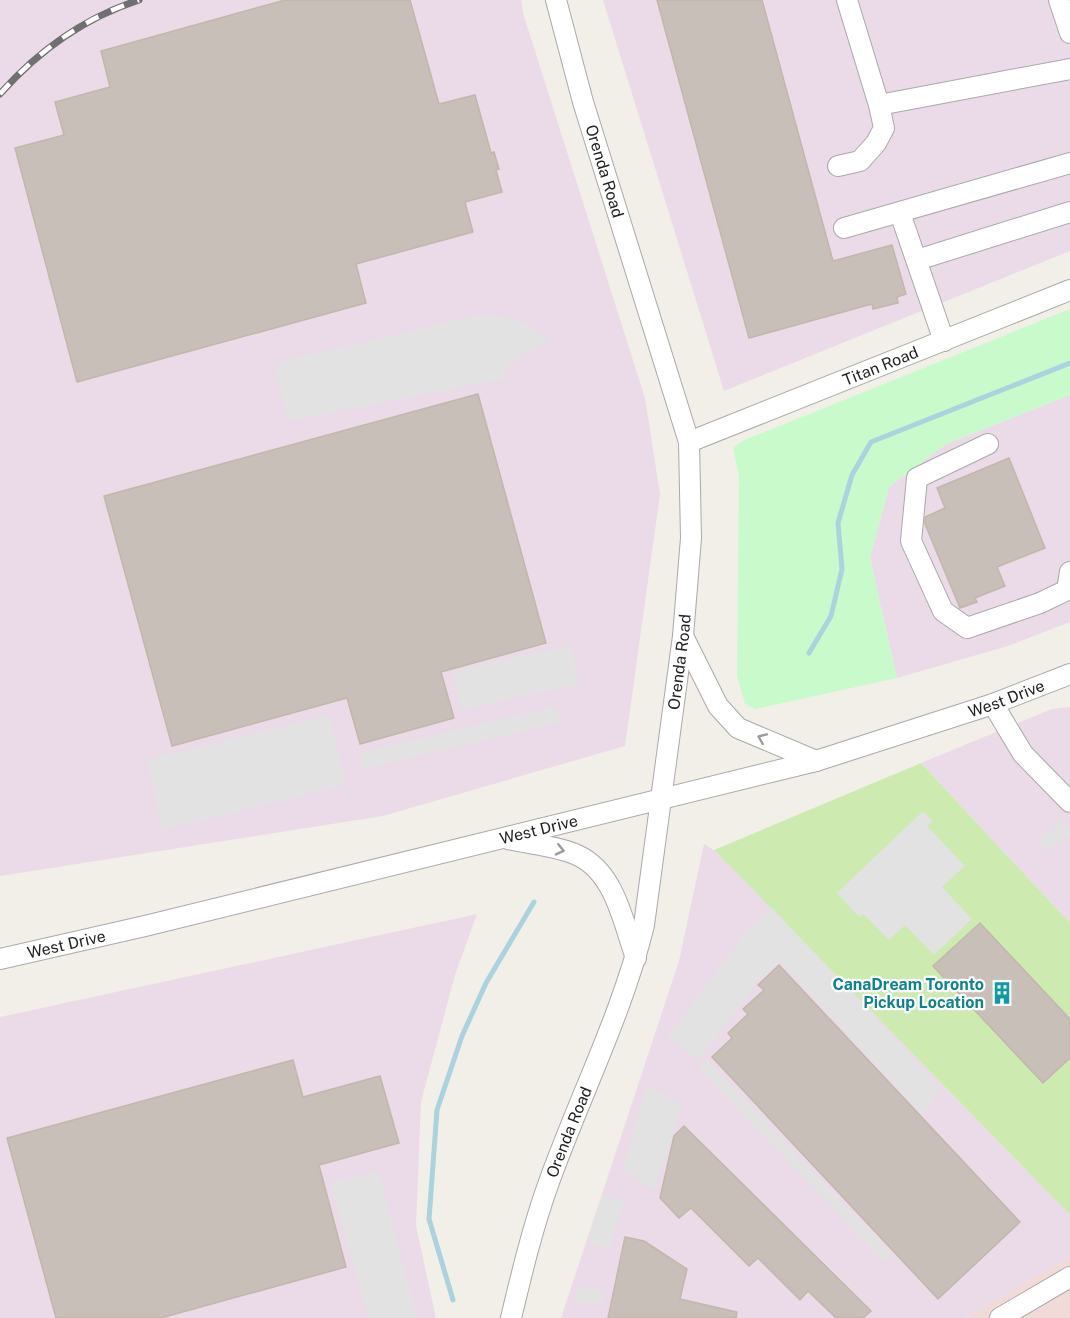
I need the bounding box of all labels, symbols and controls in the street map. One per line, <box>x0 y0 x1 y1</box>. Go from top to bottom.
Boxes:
street label: Orenda Road <box>581 122 628 220</box>
street label: Titan Road <box>840 343 921 390</box>
street label: Orenda Road <box>664 613 695 711</box>
street label: West Drive <box>966 676 1047 721</box>
one-way arrow <box>757 733 768 745</box>
street label: West Drive <box>498 811 580 848</box>
one-way arrow <box>555 843 565 856</box>
street label: West Drive <box>25 926 107 963</box>
place label: CanaDream Toronto Pickup Location <box>832 975 984 1012</box>
building icon: CanaDream Toronto Pickup Location <box>989 980 1015 1006</box>
street label: Orenda Road <box>542 1084 596 1180</box>

